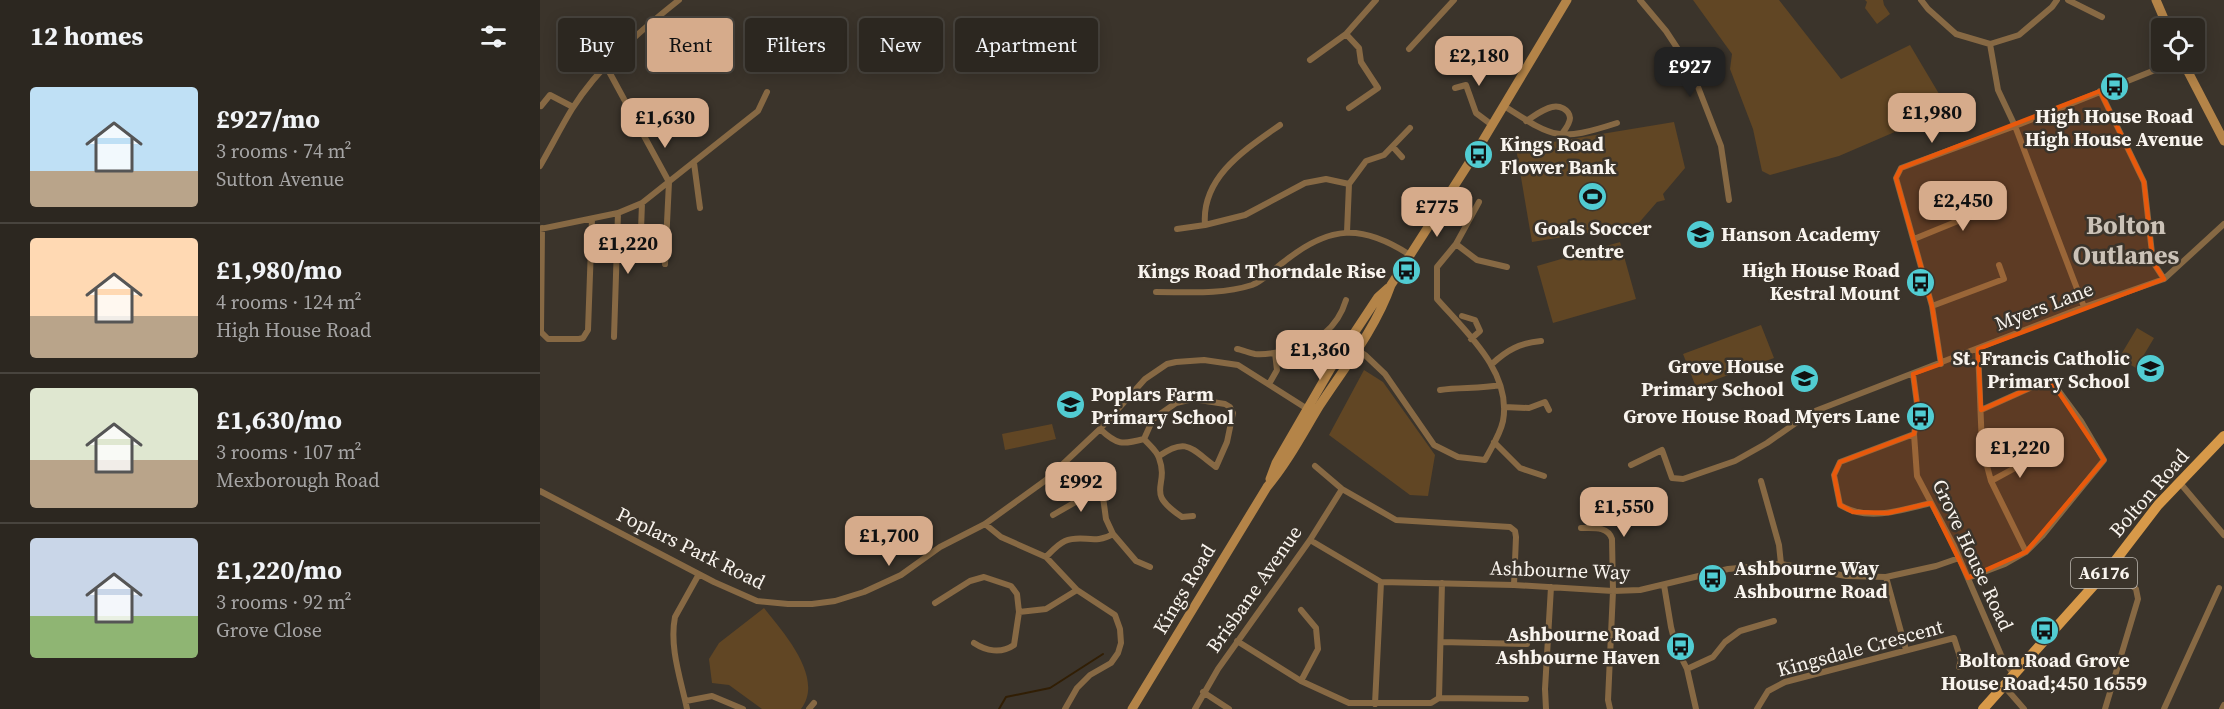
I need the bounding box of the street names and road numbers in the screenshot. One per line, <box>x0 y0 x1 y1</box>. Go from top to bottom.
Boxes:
street label: Myers Lane <box>1991 274 2097 338</box>
street label: Bolton Road <box>2103 442 2196 543</box>
street label: Grove House Road <box>1926 475 2021 636</box>
street label: Poplars Park Road <box>612 500 771 596</box>
street label: Brisbane Avenue <box>1200 520 1308 658</box>
street label: Kings Road <box>1146 538 1222 639</box>
street label: Ashbourne Way <box>1489 554 1632 586</box>
road number: A6176 <box>2071 558 2137 588</box>
street label: Kingsdale Crescent <box>1774 612 1947 684</box>

